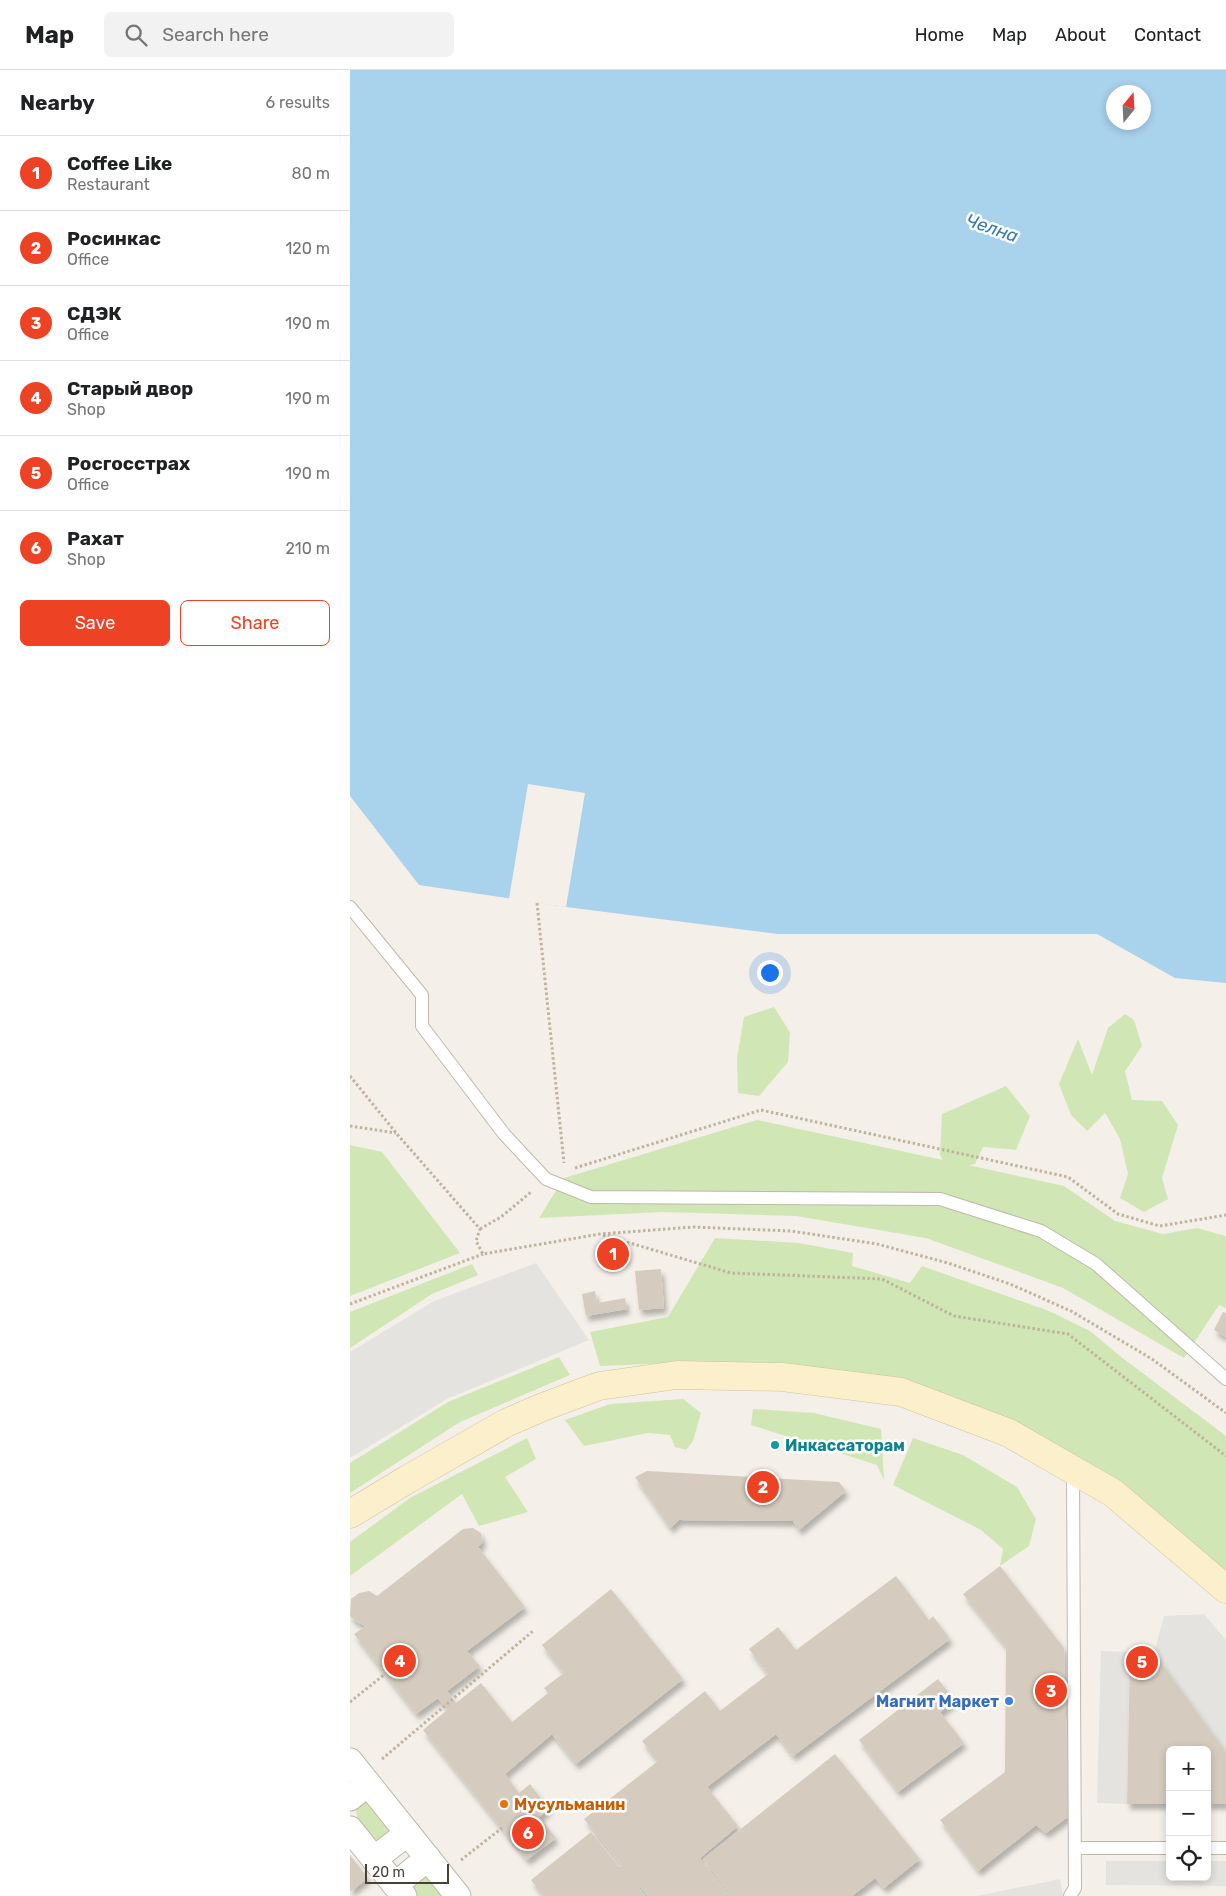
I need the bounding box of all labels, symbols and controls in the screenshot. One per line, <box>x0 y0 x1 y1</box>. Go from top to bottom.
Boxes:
search box <box>104 12 454 57</box>
text: Map <box>25 21 74 49</box>
icon: search <box>122 21 150 49</box>
text: Search here <box>162 23 269 46</box>
text: Home <box>915 24 964 46</box>
text: Map <box>992 24 1027 46</box>
text: About <box>1055 24 1106 46</box>
text: Contact <box>1134 24 1201 46</box>
north arrow <box>1106 85 1151 130</box>
text: Nearby <box>20 90 95 115</box>
text: 6 results <box>265 93 330 112</box>
text: Coffee Like <box>67 152 172 175</box>
text: 1 <box>32 164 40 183</box>
text: 80 m <box>292 164 330 183</box>
text: Restaurant <box>67 175 150 194</box>
water label: Челна <box>963 209 1022 247</box>
text: Росинкас <box>67 227 161 250</box>
text: 2 <box>31 239 41 258</box>
text: 120 m <box>285 239 330 258</box>
text: Office <box>67 250 109 269</box>
text: СДЭК <box>67 302 122 325</box>
text: 3 <box>31 314 41 333</box>
text: 190 m <box>285 314 330 333</box>
text: Office <box>67 325 109 344</box>
text: Старый двор <box>67 377 193 400</box>
text: 4 <box>31 389 41 408</box>
text: 190 m <box>285 389 330 408</box>
text: Shop <box>67 400 105 419</box>
text: Росгосстрах <box>67 452 190 475</box>
text: 5 <box>31 464 41 483</box>
text: 190 m <box>285 464 330 483</box>
text: Office <box>67 475 109 494</box>
text: Рахат <box>67 527 124 550</box>
text: 6 <box>31 539 41 558</box>
text: 210 m <box>285 539 330 558</box>
text: Shop <box>67 550 105 569</box>
button: Save <box>20 600 170 646</box>
button: Share <box>180 600 330 646</box>
your location <box>757 960 783 986</box>
pin: 1 <box>597 1235 629 1273</box>
place label: Инкассаторам <box>785 1436 905 1455</box>
marker: Инкассаторам <box>769 1439 781 1451</box>
pin: 2 <box>747 1468 779 1506</box>
pin: 4 <box>384 1642 416 1680</box>
pin: 5 <box>1126 1643 1158 1681</box>
pin: 3 <box>1035 1672 1067 1710</box>
place label: Магнит Маркет <box>876 1692 999 1711</box>
marker: Магнит Маркет <box>1003 1695 1015 1707</box>
map controls <box>1166 1746 1211 1881</box>
button: + <box>1166 1746 1211 1791</box>
button: − <box>1166 1791 1211 1836</box>
place label: Мусульманин <box>514 1795 625 1814</box>
marker: Мусульманин <box>498 1798 510 1810</box>
pin: 6 <box>512 1814 544 1852</box>
button: locate <box>1166 1836 1211 1881</box>
scale bar <box>365 1861 449 1884</box>
text: 20 m <box>372 1864 405 1881</box>

